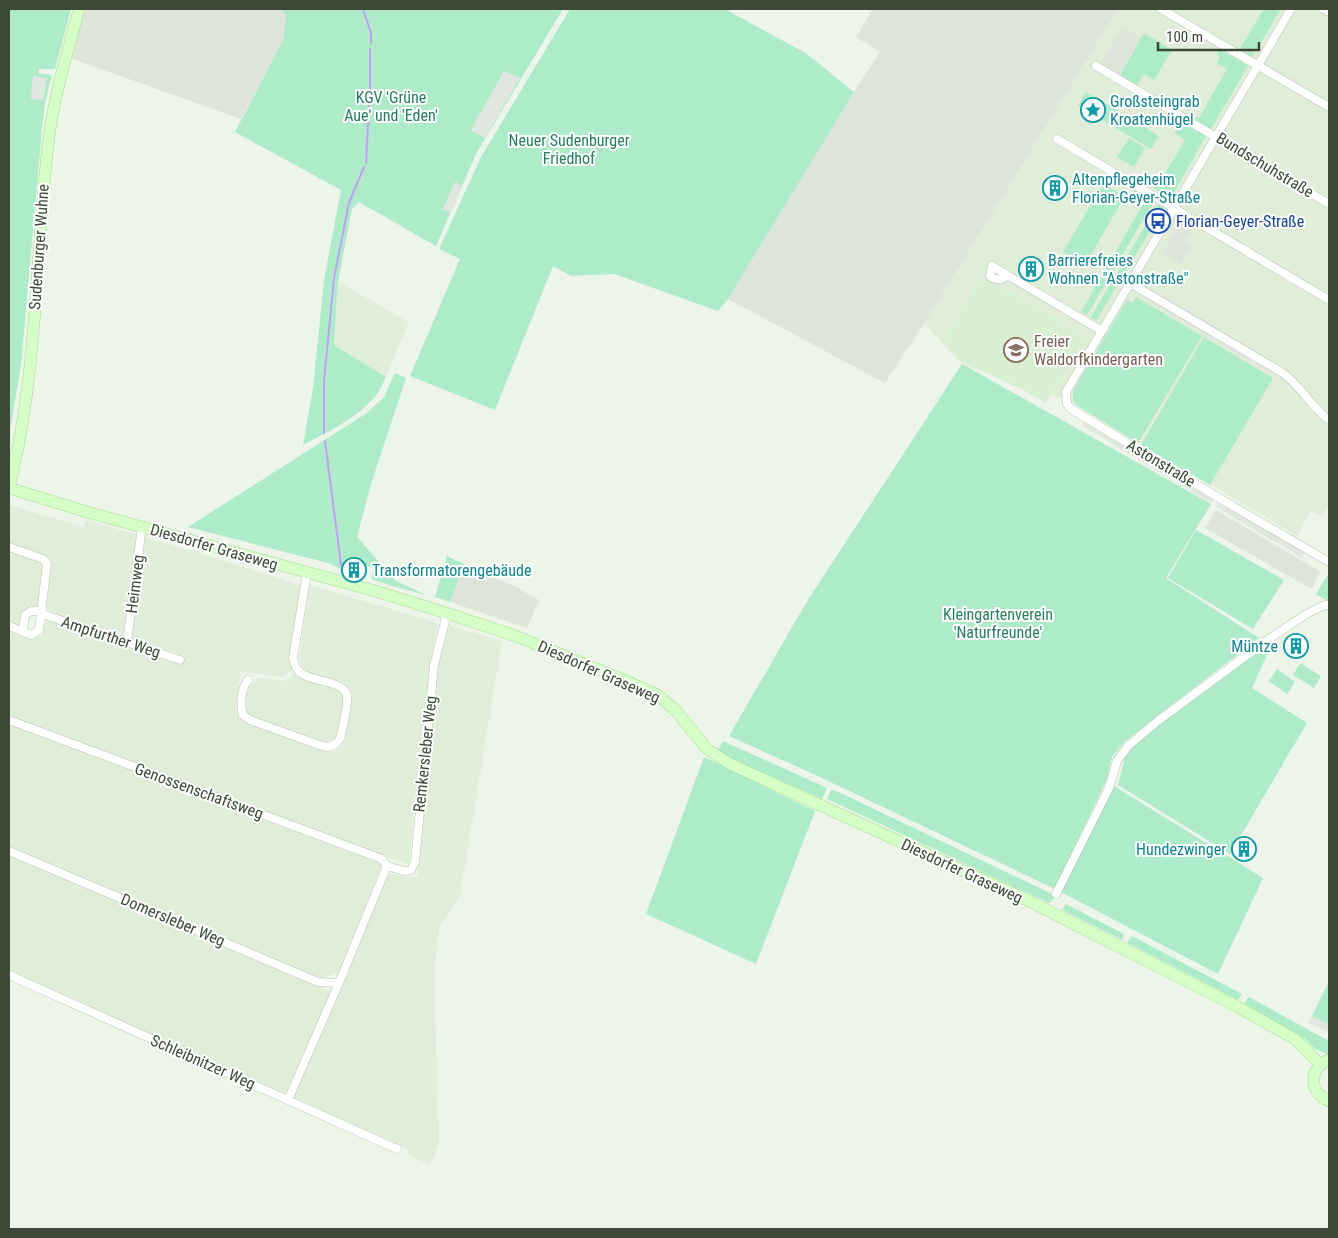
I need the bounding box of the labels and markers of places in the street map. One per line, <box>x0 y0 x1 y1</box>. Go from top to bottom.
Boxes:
place label: Großsteingrab Kroatenhügel <box>1110 92 1200 129</box>
place icon: Großsteingrab Kroatenhügel <box>1080 97 1106 123</box>
place label: Altenpflegeheim Florian-Geyer-Straße <box>1072 170 1200 207</box>
building icon: Altenpflegeheim Florian-Geyer-Straße <box>1042 175 1068 201</box>
bus stop icon: Florian-Geyer-Straße <box>1145 208 1171 234</box>
place label: Florian-Geyer-Straße <box>1176 212 1304 231</box>
place label: Barrierefreies Wohnen "Astonstraße" <box>1048 251 1189 288</box>
building icon: Barrierefreies Wohnen "Astonstraße" <box>1018 256 1044 282</box>
place label: Freier Waldorfkindergarten <box>1034 332 1163 369</box>
school or university icon: Freier Waldorfkindergarten <box>1003 337 1029 363</box>
building icon: Transformatorengebäude <box>341 557 367 583</box>
place label: Transformatorengebäude <box>372 561 531 580</box>
building icon: Müntze <box>1283 633 1309 659</box>
place label: Müntze <box>1231 637 1278 656</box>
building icon: Hundezwinger <box>1231 836 1257 862</box>
place label: Hundezwinger <box>1136 840 1226 859</box>

